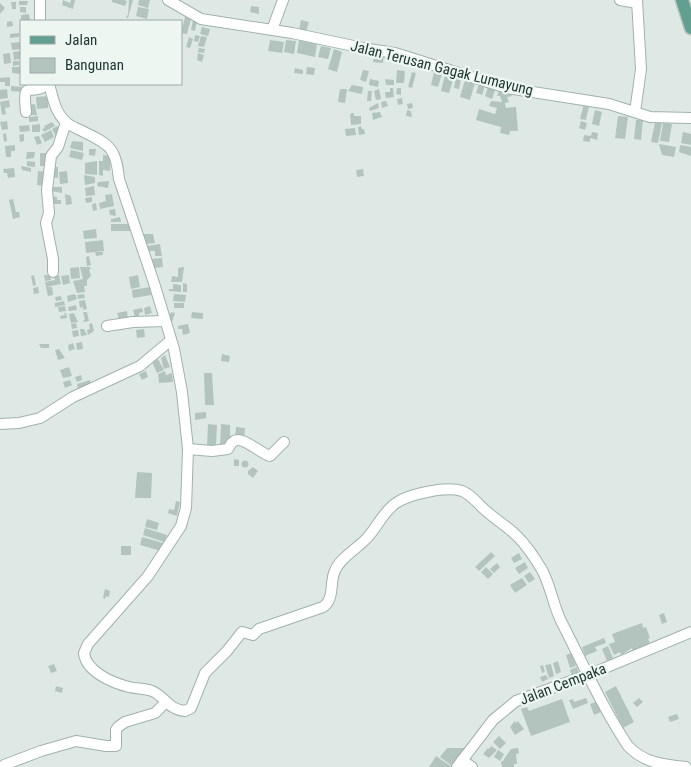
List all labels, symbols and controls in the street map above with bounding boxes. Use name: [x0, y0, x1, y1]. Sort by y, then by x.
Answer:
legend: [20, 20, 182, 85]
text: Jalan: [65, 31, 97, 49]
street label: Jalan Terusan Gagak Lumayung: [349, 37, 535, 99]
text: Bangunan: [65, 56, 124, 74]
street label: Jalan Cempaka: [517, 659, 609, 709]

